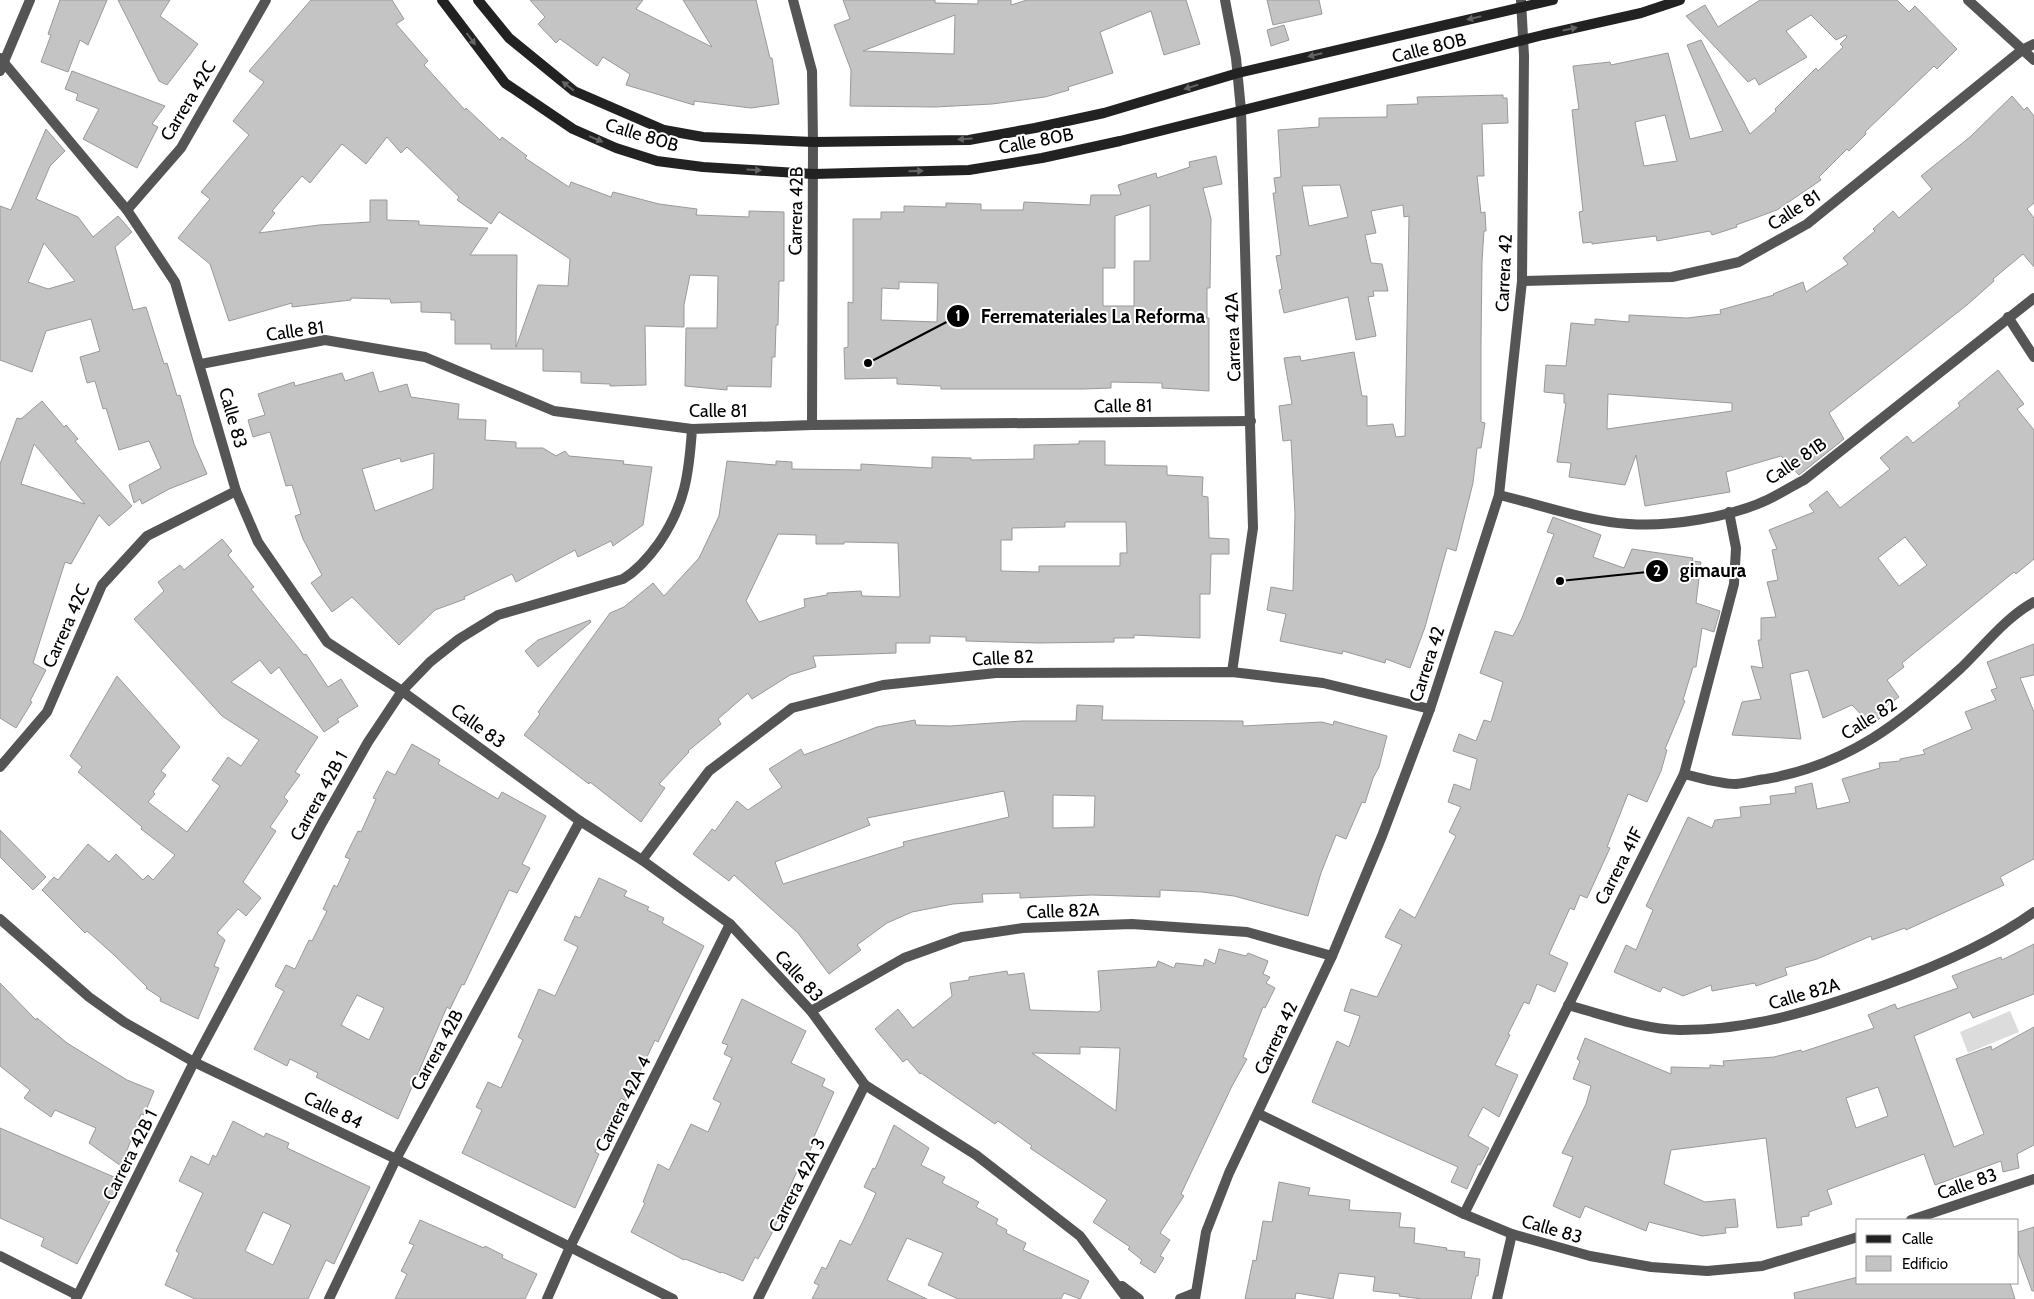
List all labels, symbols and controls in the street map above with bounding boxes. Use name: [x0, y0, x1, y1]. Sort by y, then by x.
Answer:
one-way arrow: [1466, 14, 1481, 22]
one-way arrow: [1563, 25, 1578, 33]
street label: Calle 80B: [1390, 28, 1469, 68]
one-way arrow: [466, 32, 477, 45]
one-way arrow: [1308, 51, 1323, 59]
street label: Carrera 42C: [156, 57, 220, 145]
one-way arrow: [562, 80, 575, 91]
one-way arrow: [1183, 84, 1198, 92]
street label: Calle 80B: [603, 113, 682, 157]
street label: Calle 80B: [997, 123, 1075, 159]
one-way arrow: [589, 135, 603, 143]
one-way arrow: [957, 136, 973, 144]
street label: Carrera 42B: [784, 166, 808, 256]
one-way arrow: [746, 167, 762, 175]
one-way arrow: [909, 167, 925, 175]
street label: Calle 81: [1764, 185, 1824, 235]
street label: Carrera 42: [1491, 233, 1517, 313]
street label: Carrera 42A: [1220, 292, 1246, 382]
callout: Ferremateriales La Reforma: [946, 299, 1215, 333]
text: Ferremateriales La Reforma: [981, 305, 1206, 328]
text: 1: [955, 307, 961, 325]
street label: Calle 81: [265, 316, 325, 346]
street label: Calle 83: [214, 385, 252, 451]
street label: Calle 81: [1094, 394, 1152, 418]
street label: Calle 81: [689, 400, 747, 422]
street label: Calle 81B: [1761, 432, 1831, 489]
callout: gimaura: [1645, 554, 1756, 588]
text: gimaura: [1680, 559, 1747, 582]
text: 2: [1653, 562, 1661, 580]
street label: Carrera 42C: [38, 581, 94, 671]
street label: Carrera 42: [1404, 623, 1450, 705]
street label: Calle 82: [972, 645, 1034, 671]
street label: Calle 82: [1837, 693, 1901, 745]
street label: Calle 83: [446, 699, 510, 753]
street label: Carrera 42B 1: [285, 747, 353, 845]
street label: Carrera 41F: [1590, 823, 1648, 908]
street label: Calle 82A: [1026, 899, 1100, 923]
street label: Calle 83: [770, 946, 828, 1006]
street label: Calle 82A: [1766, 973, 1842, 1015]
street label: Carrera 42: [1250, 998, 1302, 1078]
street label: Carrera 42B: [406, 1006, 468, 1094]
street label: Carrera 42A 4: [590, 1053, 656, 1155]
street label: Calle 84: [300, 1086, 366, 1134]
street label: Carrera 42B 1: [98, 1106, 162, 1204]
street label: Carrera 42A 3: [764, 1134, 830, 1236]
street label: Calle 83: [1934, 1163, 2000, 1205]
street label: Calle 83: [1519, 1210, 1585, 1248]
legend: [1856, 1219, 2019, 1284]
text: Calle: [1902, 1230, 1933, 1248]
text: Edificio: [1902, 1255, 1948, 1273]

